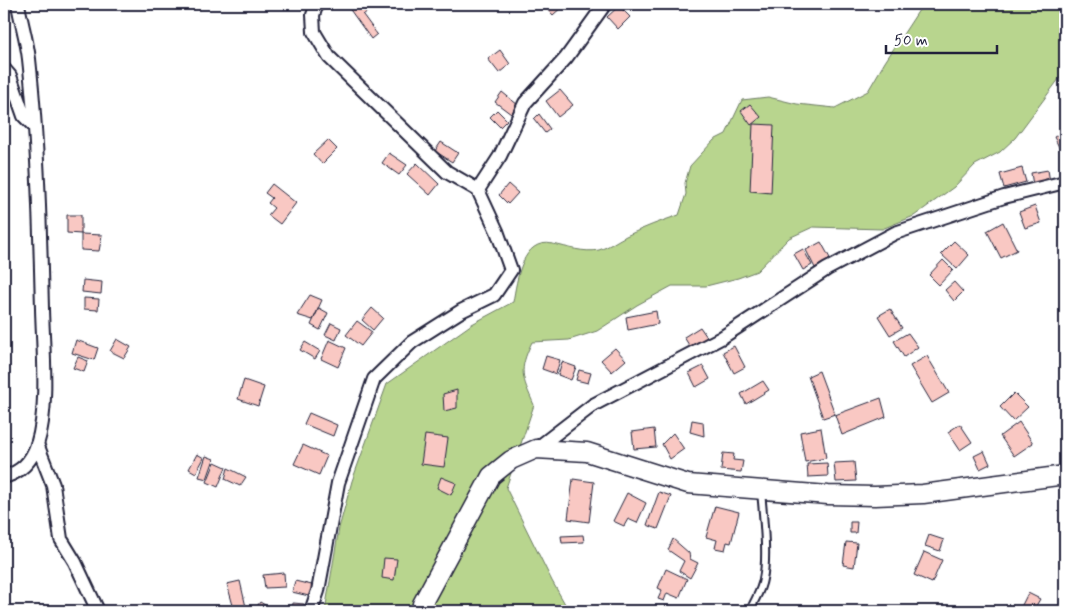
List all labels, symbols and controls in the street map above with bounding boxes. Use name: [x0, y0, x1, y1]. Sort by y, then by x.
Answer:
scale bar: [886, 22, 998, 54]
text: 50 m: [894, 31, 928, 51]

